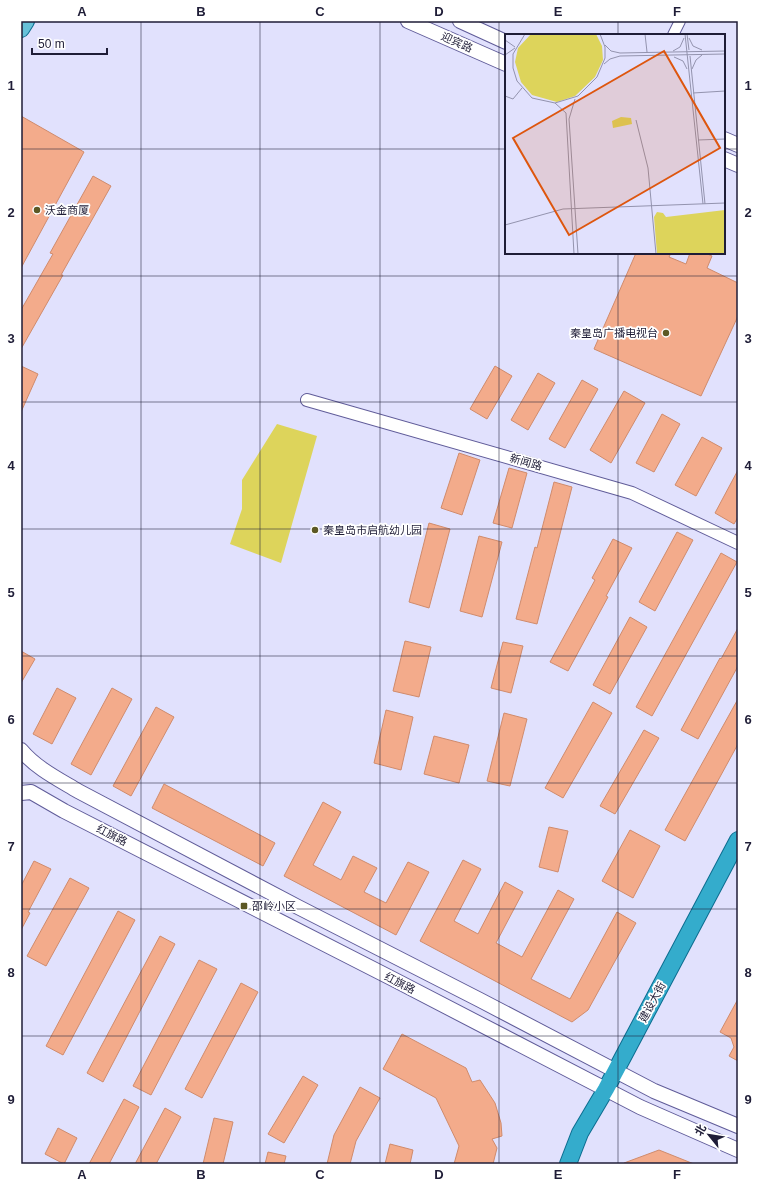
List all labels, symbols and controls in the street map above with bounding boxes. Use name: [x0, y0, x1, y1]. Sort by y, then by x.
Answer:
text: A: [77, 4, 87, 19]
text: B: [196, 4, 206, 19]
text: C: [315, 4, 325, 19]
text: D: [434, 4, 444, 19]
text: E: [554, 4, 563, 19]
text: F: [673, 4, 681, 19]
scale bar: [32, 30, 107, 56]
street label: 迎宾路: [439, 30, 475, 54]
inset map: [505, 34, 725, 254]
text: 50 m: [38, 37, 65, 51]
text: 1: [7, 78, 15, 93]
text: 1: [744, 78, 752, 93]
place label: 沃金商厦: [45, 204, 89, 216]
text: 2: [7, 205, 15, 220]
marker: 沃金商厦: [32, 205, 42, 215]
text: 2: [744, 205, 752, 220]
place label: 秦皇岛广播电视台: [570, 327, 658, 339]
marker: 秦皇岛广播电视台: [661, 328, 671, 338]
text: 3: [7, 331, 15, 346]
text: 3: [744, 331, 752, 346]
street label: 新闻路: [508, 452, 544, 472]
text: 4: [7, 458, 15, 473]
text: 4: [744, 458, 752, 473]
place label: 秦皇岛市启航幼儿园: [323, 524, 422, 536]
marker: 秦皇岛市启航幼儿园: [310, 525, 320, 535]
text: 5: [7, 585, 15, 600]
text: 5: [744, 585, 752, 600]
text: 6: [7, 712, 15, 727]
text: 6: [744, 712, 752, 727]
street label: 红旗路: [95, 822, 129, 848]
text: 7: [7, 839, 15, 854]
text: 7: [744, 839, 752, 854]
place label: 邵岭小区: [252, 900, 296, 912]
marker: 邵岭小区: [239, 901, 249, 911]
text: 8: [7, 965, 15, 980]
text: 8: [744, 965, 752, 980]
street label: 红旗路: [383, 970, 417, 996]
street label: 建设大街: [636, 980, 668, 1024]
text: 9: [7, 1092, 15, 1107]
text: 9: [744, 1092, 752, 1107]
north arrow: [689, 1115, 729, 1155]
text: 北: [692, 1122, 708, 1138]
text: A: [77, 1167, 87, 1182]
text: B: [196, 1167, 206, 1182]
text: C: [315, 1167, 325, 1182]
text: D: [434, 1167, 444, 1182]
text: E: [554, 1167, 563, 1182]
text: F: [673, 1167, 681, 1182]

